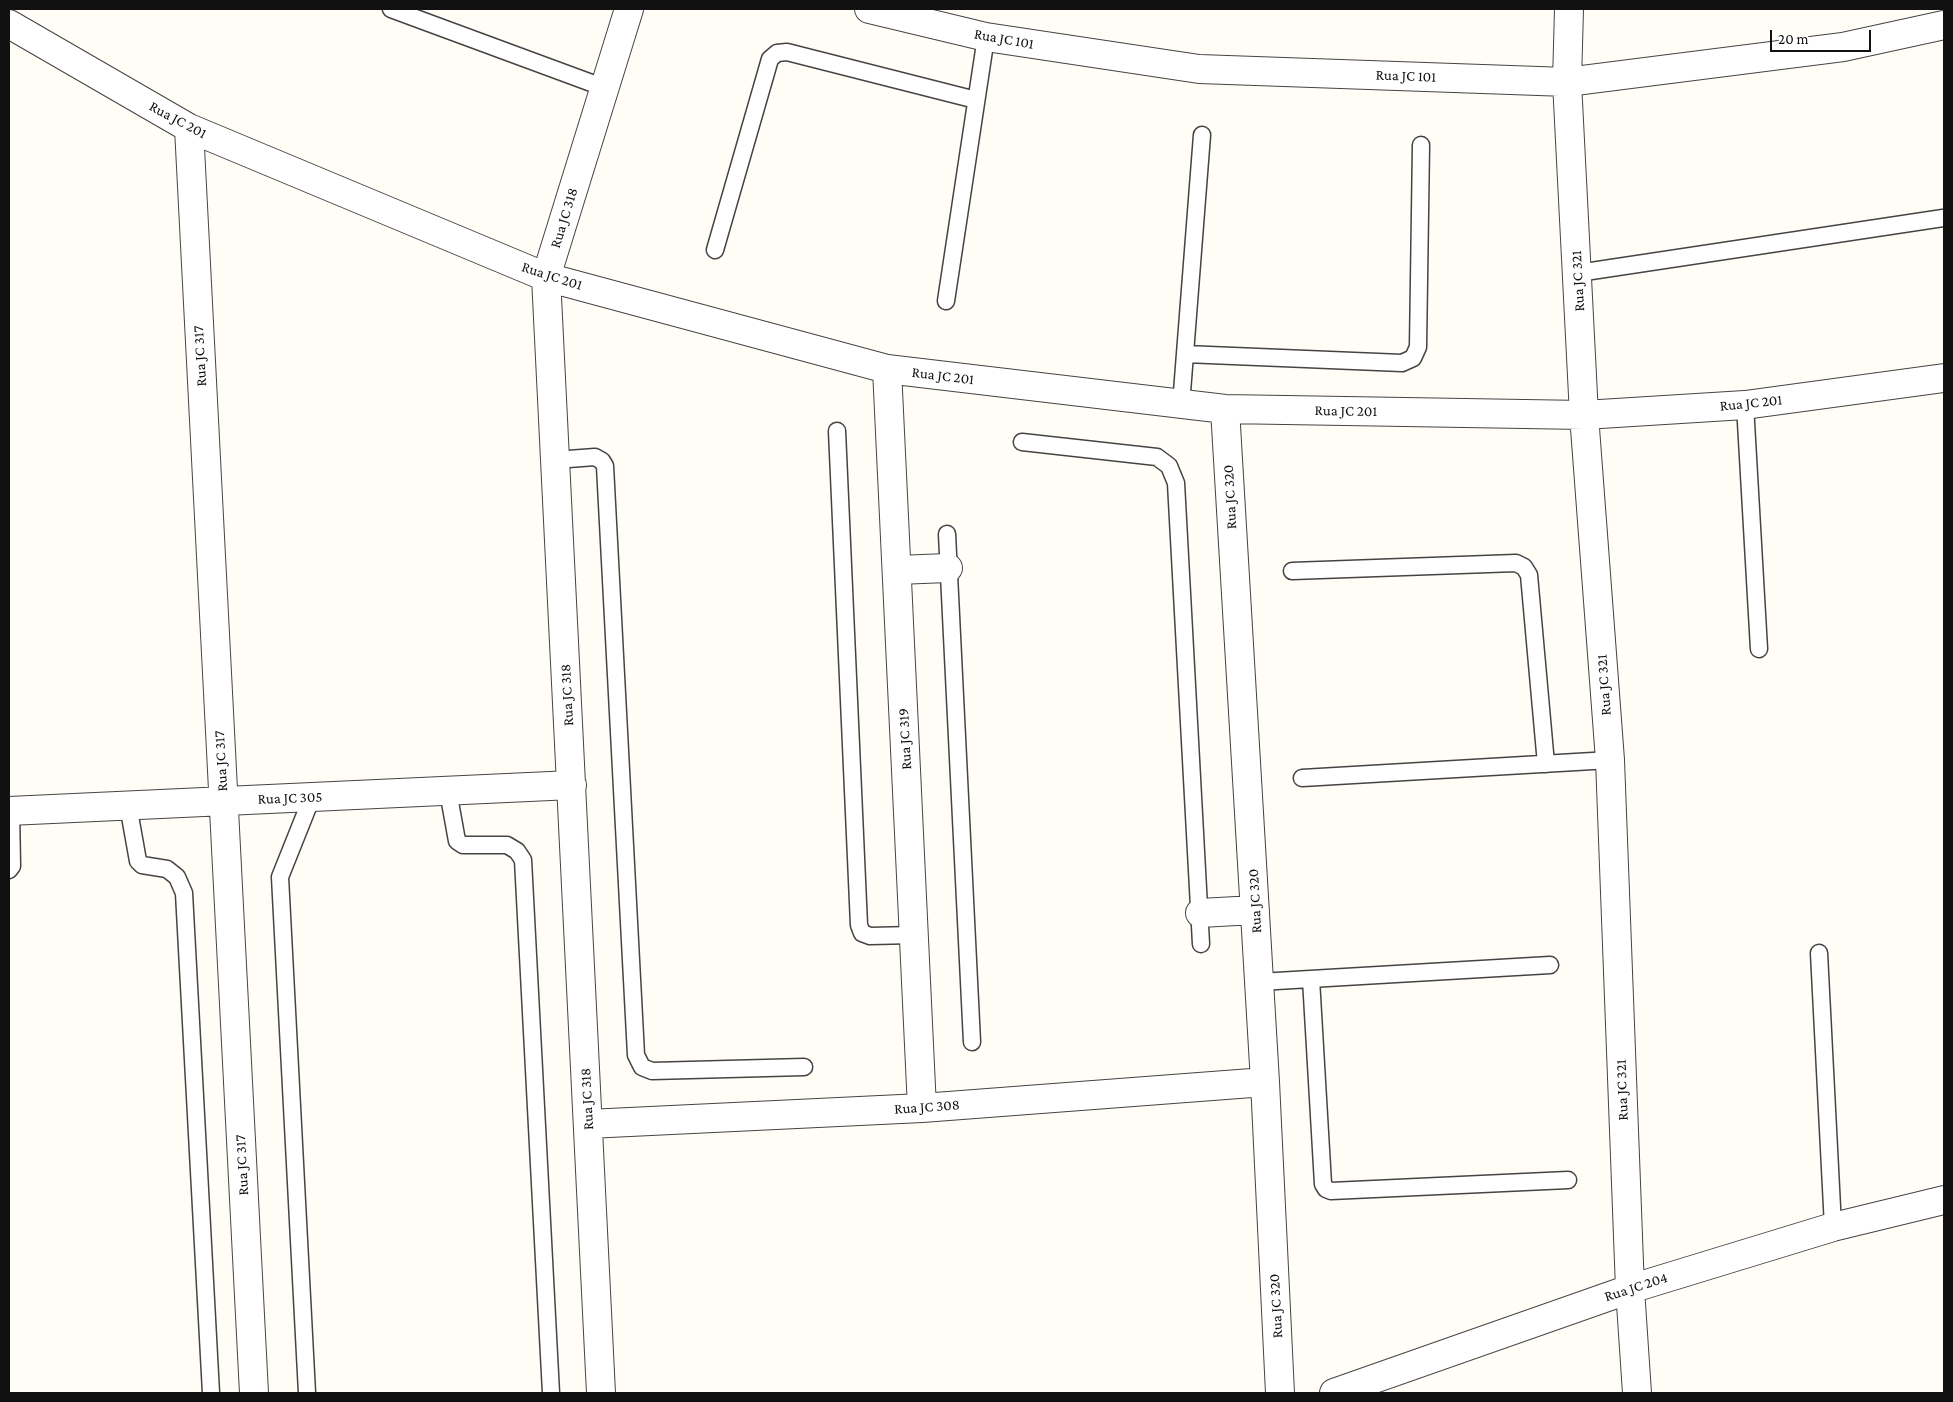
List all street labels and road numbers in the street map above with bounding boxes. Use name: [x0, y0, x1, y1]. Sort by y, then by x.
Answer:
street label: Rua JC 101: [973, 25, 1035, 53]
street label: Rua JC 101: [1375, 66, 1437, 86]
street label: Rua JC 201: [146, 97, 210, 143]
street label: Rua JC 318: [546, 186, 582, 250]
street label: Rua JC 321: [1567, 250, 1589, 312]
street label: Rua JC 201: [519, 258, 585, 294]
street label: Rua JC 317: [189, 325, 211, 387]
street label: Rua JC 201: [911, 363, 975, 389]
street label: Rua JC 201: [1719, 391, 1783, 415]
street label: Rua JC 201: [1315, 401, 1377, 421]
street label: Rua JC 320: [1219, 464, 1241, 530]
street label: Rua JC 321: [1593, 654, 1615, 716]
street label: Rua JC 318: [556, 663, 578, 727]
street label: Rua JC 319: [894, 708, 916, 770]
street label: Rua JC 317: [210, 730, 232, 792]
street label: Rua JC 305: [257, 788, 323, 808]
street label: Rua JC 320: [1244, 868, 1266, 934]
street label: Rua JC 321: [1612, 1059, 1632, 1121]
street label: Rua JC 318: [576, 1067, 598, 1131]
street label: Rua JC 308: [894, 1096, 960, 1118]
street label: Rua JC 317: [231, 1134, 253, 1196]
street label: Rua JC 204: [1602, 1268, 1670, 1306]
street label: Rua JC 320: [1265, 1273, 1287, 1339]

